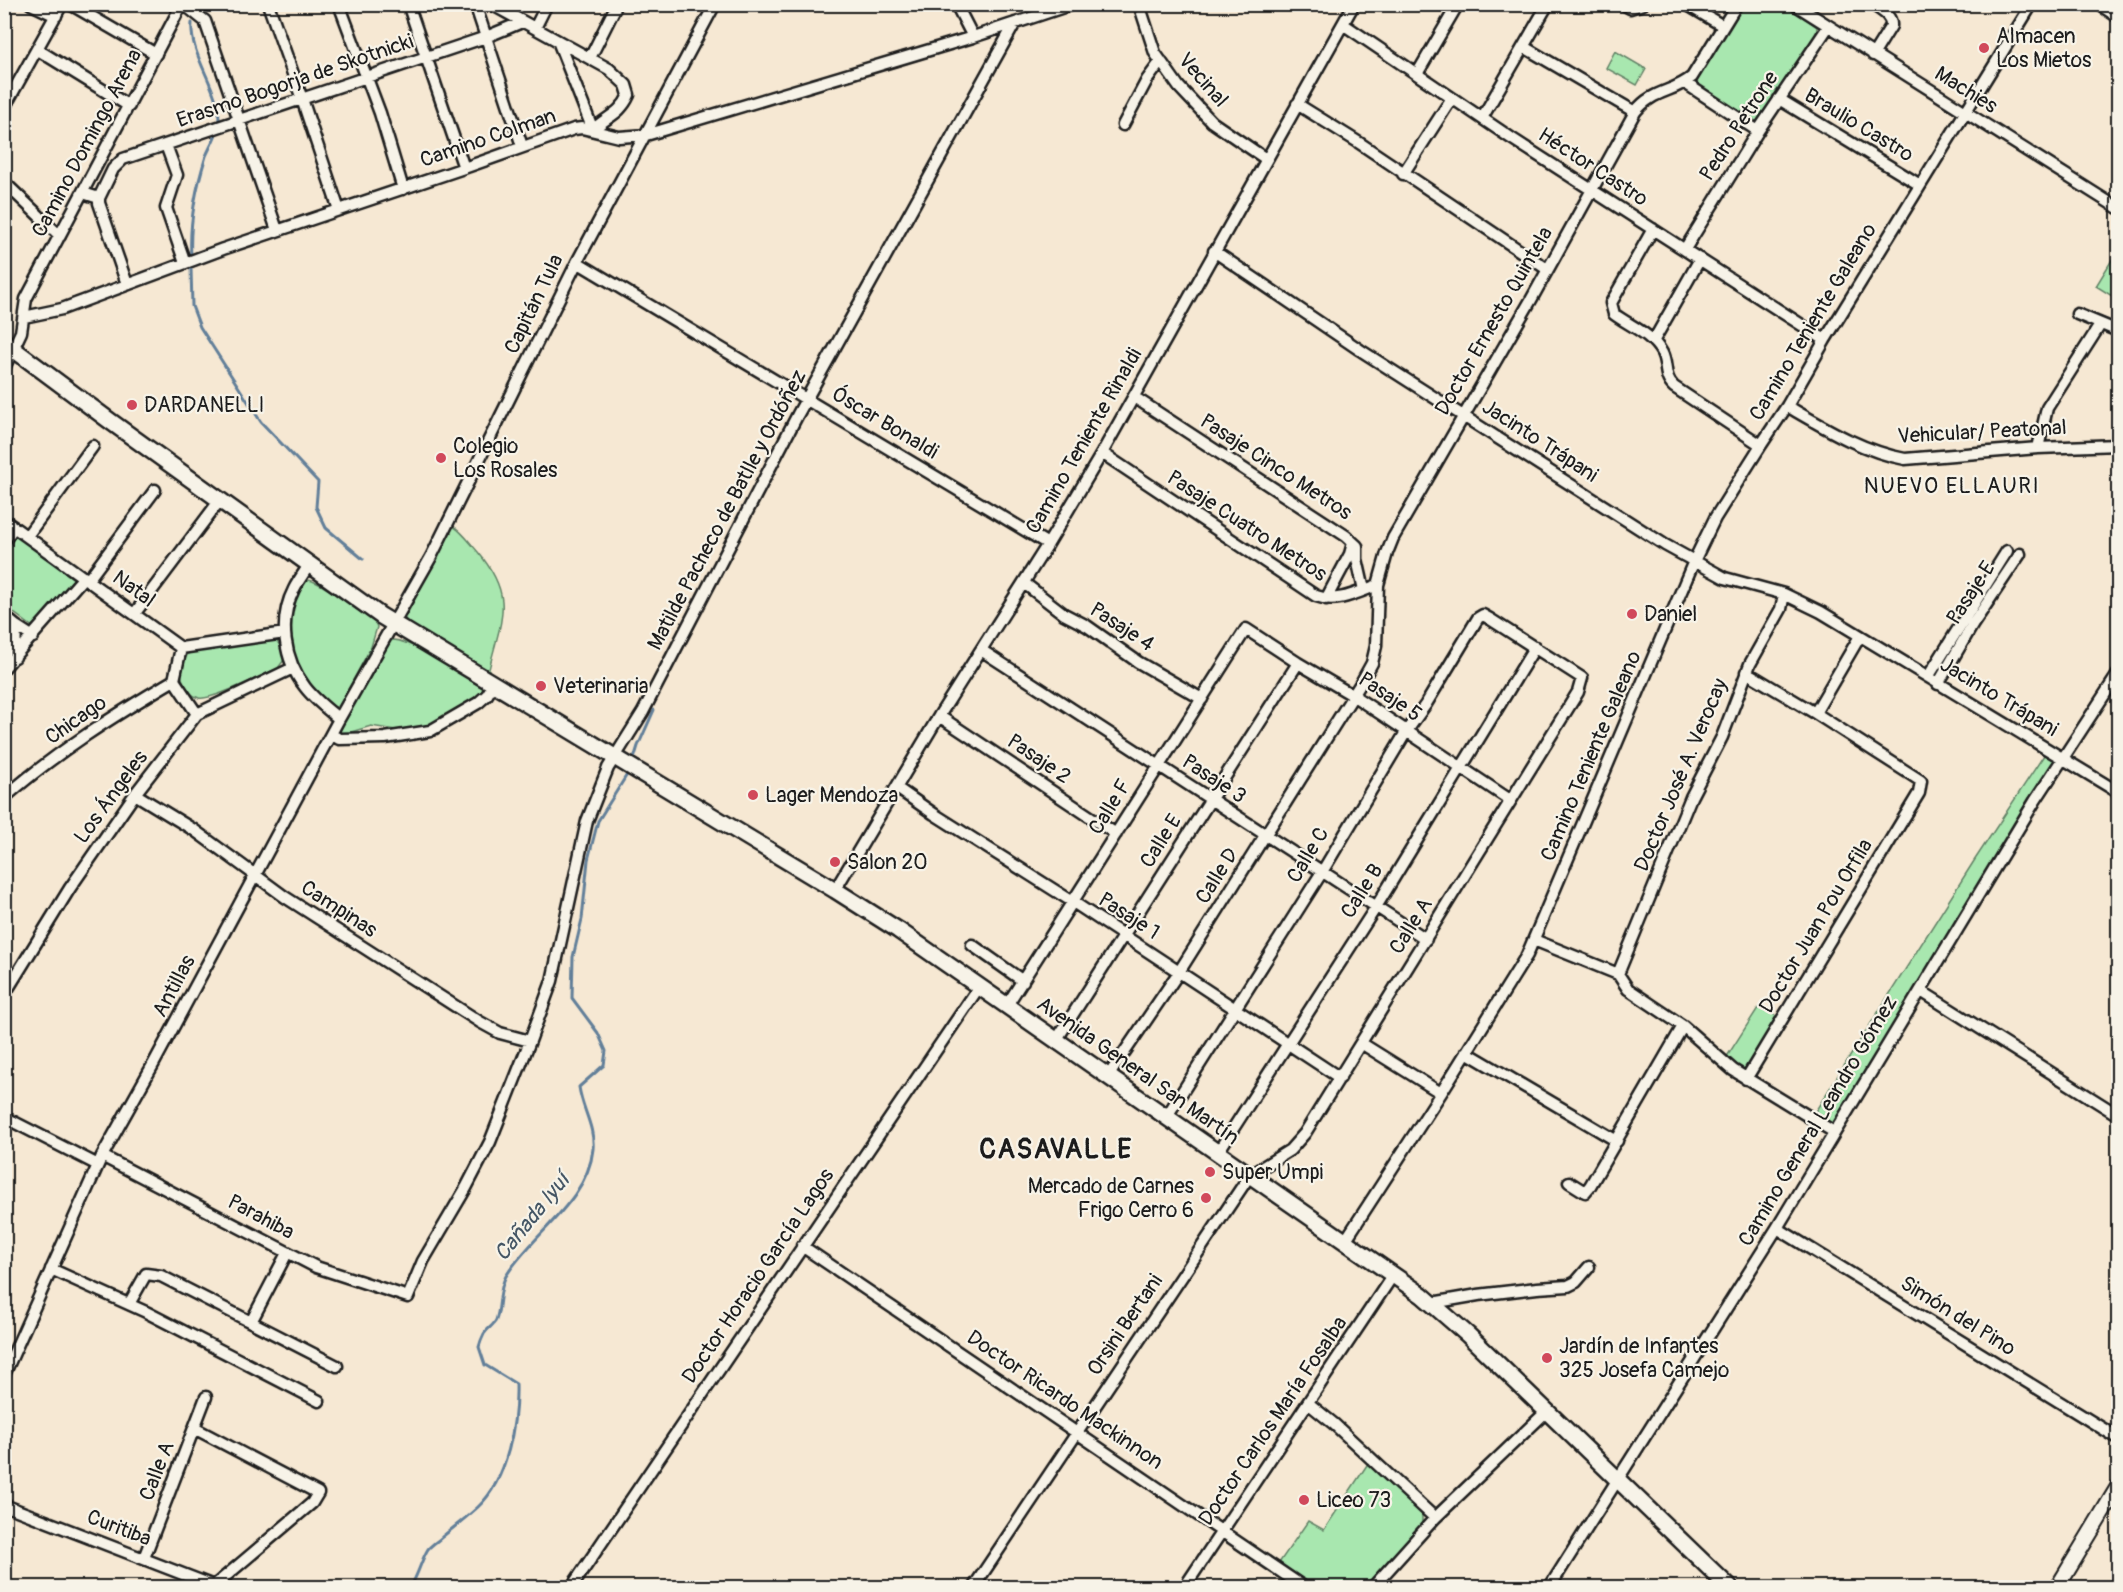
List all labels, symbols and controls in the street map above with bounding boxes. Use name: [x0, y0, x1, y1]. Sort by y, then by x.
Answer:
place label: Almacen Los Mietos: [1996, 23, 2092, 74]
street label: Erasmo Bogorja de Skotnicki: [173, 28, 417, 134]
marker: Almacen Los Mietos: [1977, 41, 1991, 55]
street label: Camino Domingo Arena: [26, 44, 148, 242]
street label: Vecinal: [1172, 47, 1234, 113]
street label: Machies: [1930, 60, 2003, 120]
street label: Pedro Petrone: [1693, 65, 1785, 186]
street label: Braulio Castro: [1799, 82, 1919, 168]
street label: Camino Colman: [416, 102, 560, 174]
street label: Héctor Castro: [1533, 121, 1653, 213]
street label: Camino Teniente Galeano: [1743, 218, 1883, 426]
street label: Doctor Ernesto Quintela: [1429, 222, 1559, 420]
street label: Capitán Tula: [498, 250, 570, 358]
street label: Camino Teniente Rinaldi: [1020, 343, 1148, 539]
street label: Matilde Pacheco de Batlle y Ordóñez: [641, 365, 813, 655]
street label: Óscar Bonaldi: [827, 380, 944, 466]
place label: DARDANELLI: [144, 392, 264, 419]
street label: Jacinto Trápani: [1477, 393, 1603, 489]
marker: DARDANELLI: [125, 398, 139, 412]
street label: Pasaje Cinco Metros: [1195, 408, 1358, 527]
street label: Vehicular/ Peatonal: [1897, 414, 2067, 450]
place label: Colegio Los Rosales: [453, 433, 558, 484]
marker: Colegio Los Rosales: [434, 451, 448, 465]
street label: Pasaje Cuatro Metros: [1162, 464, 1332, 588]
district label: NUEVO ELLAURI: [1864, 472, 2040, 500]
street label: Pasaje E: [1941, 556, 2002, 630]
street label: Natal: [107, 564, 161, 614]
street label: Pasaje 4: [1085, 596, 1159, 658]
place label: Daniel: [1644, 601, 1697, 628]
marker: Daniel: [1625, 607, 1639, 621]
street label: Camino Teniente Galeano: [1534, 647, 1648, 865]
street label: Jacinto Trápani: [1935, 651, 2063, 743]
street label: Pasaje 5: [1353, 666, 1427, 728]
place label: Veterinaria: [553, 673, 648, 700]
street label: Doctor José A. Verocay: [1628, 675, 1734, 875]
marker: Veterinaria: [534, 679, 548, 693]
street label: Chicago: [40, 689, 112, 751]
street label: Pasaje 2: [1002, 728, 1076, 790]
street label: Los Ángeles: [68, 745, 154, 849]
street label: Pasaje 3: [1177, 748, 1251, 810]
street label: Calle F: [1083, 774, 1137, 840]
place label: Lager Mendoza: [765, 782, 898, 809]
marker: Lager Mendoza: [746, 788, 760, 802]
street label: Calle E: [1134, 809, 1188, 873]
street label: Calle C: [1281, 822, 1335, 888]
street label: Doctor Juan Pou Orfila: [1753, 834, 1879, 1018]
street label: Calle D: [1189, 843, 1245, 909]
place label: Salon 20: [847, 849, 928, 876]
marker: Salon 20: [828, 855, 842, 869]
street label: Calle B: [1335, 859, 1389, 923]
street label: Campinas: [296, 874, 383, 944]
street label: Pasaje 1: [1093, 886, 1165, 946]
street label: Calle A: [1383, 893, 1439, 959]
street label: Antillas: [146, 950, 202, 1022]
street label: Avenida General San Martín: [1031, 991, 1245, 1151]
street label: Camino General Leandro Gómez: [1732, 991, 1904, 1251]
district label: CASAVALLE: [979, 1133, 1133, 1166]
place label: Super Umpi: [1222, 1159, 1324, 1186]
street label: Doctor Horacio García Lagos: [676, 1163, 841, 1389]
water label: Cañada Iyuí: [488, 1164, 578, 1267]
marker: Super Umpi: [1203, 1165, 1217, 1179]
place label: Mercado de Carnes Frigo Cerro 6: [1028, 1173, 1195, 1224]
street label: Parahiba: [223, 1188, 299, 1246]
marker: Mercado de Carnes Frigo Cerro 6: [1199, 1191, 1213, 1205]
street label: Orsini Bertani: [1081, 1269, 1169, 1381]
street label: Simón del Pino: [1895, 1270, 2021, 1362]
street label: Doctor Carlos María Fosalba: [1193, 1311, 1353, 1531]
street label: Doctor Ricardo Mackinnon: [962, 1324, 1168, 1476]
place label: Jardín de Infantes 325 Josefa Camejo: [1559, 1333, 1729, 1384]
marker: Jardín de Infantes 325 Josefa Camejo: [1540, 1351, 1554, 1365]
street label: Calle A: [133, 1438, 181, 1504]
place label: Liceo 73: [1316, 1487, 1391, 1514]
marker: Liceo 73: [1297, 1493, 1311, 1507]
street label: Curitiba: [83, 1503, 155, 1553]

